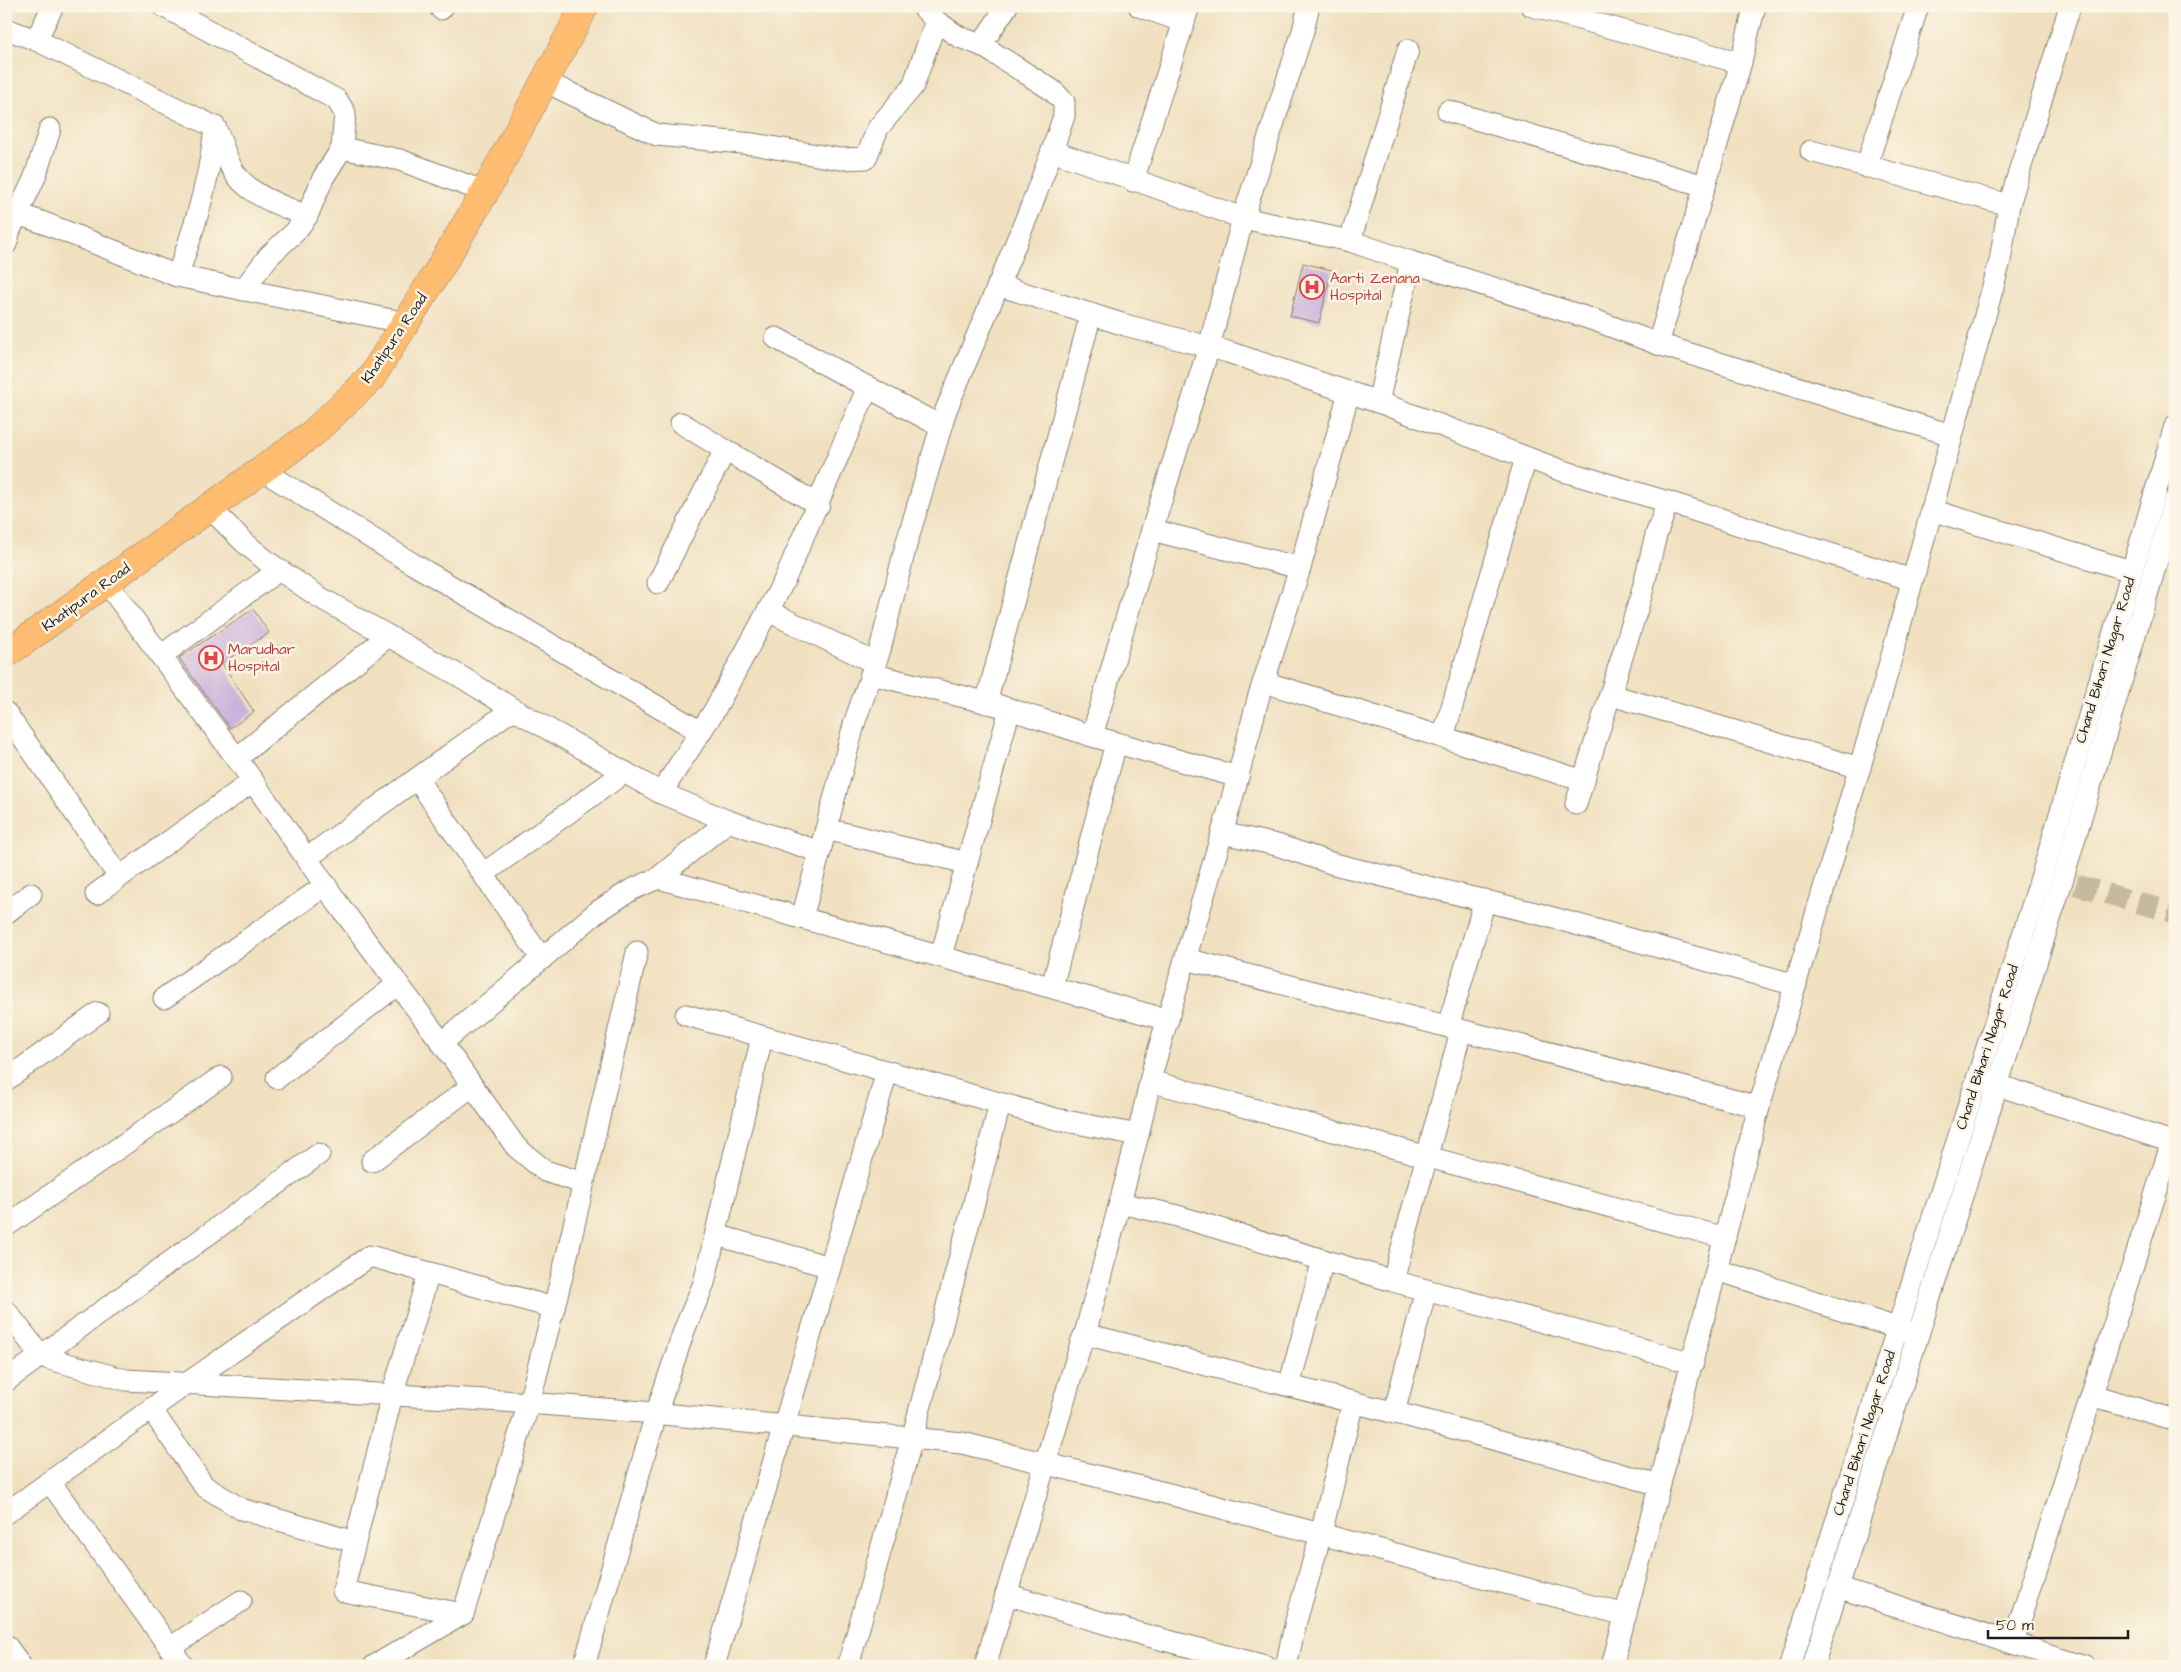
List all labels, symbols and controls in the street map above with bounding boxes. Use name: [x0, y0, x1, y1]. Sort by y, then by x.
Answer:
place label: Aarti Zenana Hospital: [1330, 268, 1420, 306]
hospital icon: Aarti Zenana Hospital: [1299, 274, 1325, 300]
street label: Khatipura Road: [356, 289, 433, 388]
street label: Khatipura Road: [38, 558, 135, 637]
street label: Chand Bihari Nagar Road: [2070, 574, 2142, 746]
place label: Marudhar Hospital: [228, 639, 295, 677]
hospital icon: Marudhar Hospital: [198, 645, 224, 671]
street label: Chand Bihari Nagar Road: [1951, 962, 2025, 1133]
street label: Chand Bihari Nagar Road: [1828, 1348, 1902, 1519]
scale bar: [1988, 1607, 2128, 1639]
text: 50 m: [1996, 1615, 2034, 1636]

